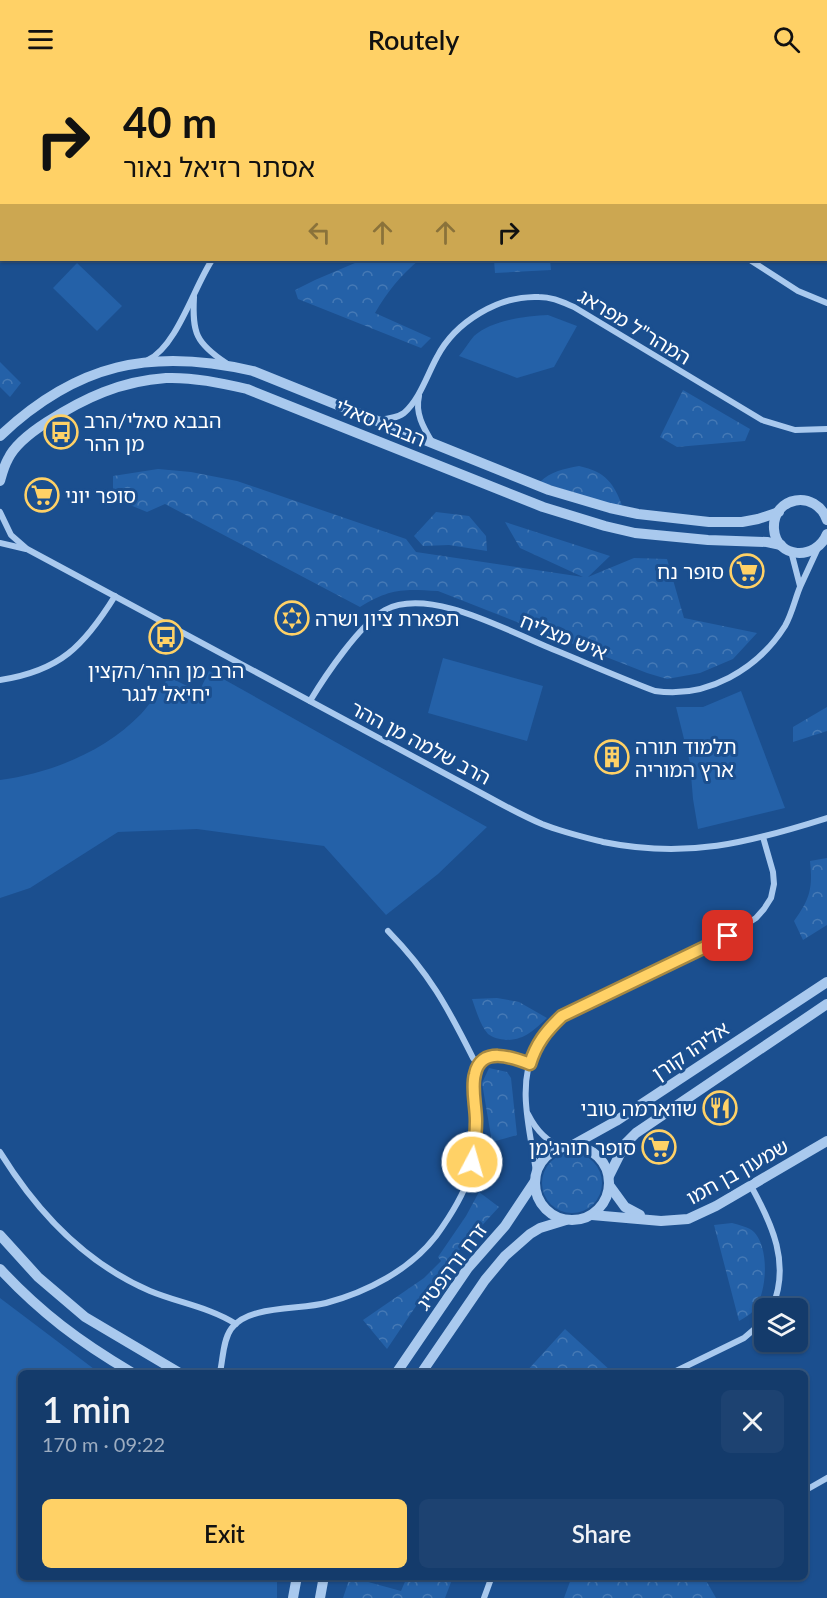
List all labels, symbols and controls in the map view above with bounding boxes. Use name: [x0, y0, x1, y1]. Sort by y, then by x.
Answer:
icon: menu: [24, 23, 57, 56]
text: Routely: [368, 23, 459, 56]
icon: search: [770, 23, 803, 56]
text: 40 m: [123, 97, 217, 147]
icon: right: [24, 102, 102, 180]
text: אסתר רזיאל נאור: [123, 150, 315, 183]
icon: left: [303, 216, 336, 249]
icon: ahead: [366, 216, 399, 249]
icon: ahead: [429, 216, 462, 249]
icon: right: [492, 216, 525, 249]
street label: המהר"ל מפראג: [574, 283, 696, 369]
street label: הבבא סאלי: [333, 393, 429, 451]
place label: הבבא סאלי/הרב מן ההר: [84, 408, 222, 455]
bus stop icon: הבבא סאלי/הרב מן ההר: [43, 414, 79, 450]
supermarket icon: סופר יוני: [24, 477, 60, 513]
place label: סופר יוני: [65, 483, 136, 507]
supermarket icon: סופר נח: [729, 553, 765, 589]
place label: סופר נח: [657, 559, 724, 583]
synagogue icon: תפארת ציון ושרה: [274, 600, 310, 636]
place label: תפארת ציון ושרה: [315, 606, 460, 630]
street label: איש מצליח: [517, 608, 611, 664]
bus stop icon: הרב מן ההר/הקצין יחיאל לנגר: [148, 619, 184, 655]
place label: הרב מן ההר/הקצין יחיאל לנגר: [88, 658, 244, 705]
street label: הרב שלמה מן ההר: [347, 695, 495, 789]
place label: תלמוד תורה ארץ המוריה: [635, 734, 737, 781]
building icon: תלמוד תורה ארץ המוריה: [594, 739, 630, 775]
pin: [702, 910, 753, 961]
icon: arrive: [711, 919, 744, 952]
street label: אליהו קורן: [647, 1016, 733, 1084]
restaurant icon: שווארמה טובי: [702, 1090, 738, 1126]
place label: שווארמה טובי: [581, 1096, 697, 1120]
supermarket icon: סופר תורג'מן: [641, 1129, 677, 1165]
position arrow: [440, 1130, 504, 1194]
street label: שמעון בן חמו: [682, 1133, 792, 1209]
place label: סופר תורג'מן: [529, 1135, 636, 1159]
street label: זרח ורהפטיג: [411, 1218, 491, 1314]
map controls: [754, 1298, 808, 1352]
button: layers: [754, 1298, 808, 1352]
text: 1 min: [42, 1387, 131, 1431]
button: close: [721, 1390, 784, 1453]
text: 170 m · 09:22: [42, 1432, 165, 1456]
button: Exit: [42, 1499, 407, 1568]
button: Share: [419, 1499, 784, 1568]

